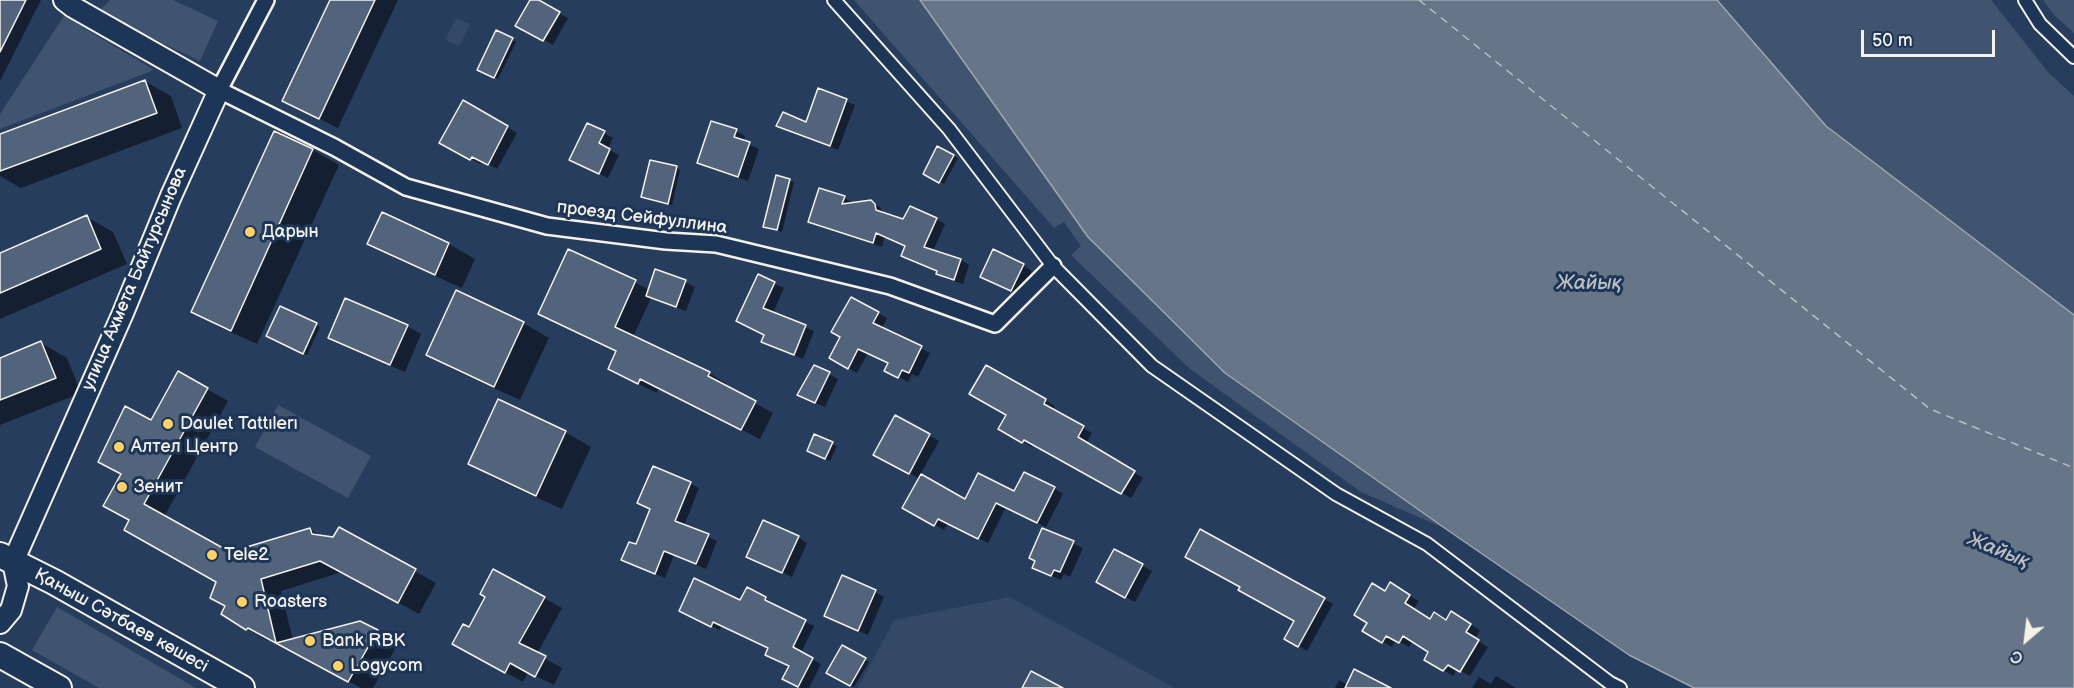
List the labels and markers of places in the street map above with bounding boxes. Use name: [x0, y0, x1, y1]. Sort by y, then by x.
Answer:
place label: Дарын: [262, 221, 319, 243]
marker: Дарын: [243, 225, 257, 239]
place label: Daulet Tattılerı: [180, 413, 298, 435]
marker: Daulet Tattılerı: [161, 417, 175, 431]
place label: Алтел Центр: [131, 436, 238, 458]
marker: Алтел Центр: [112, 440, 126, 454]
place label: Зенит: [134, 476, 183, 498]
marker: Зенит: [115, 480, 129, 494]
place label: Tele2: [224, 544, 269, 566]
marker: Tele2: [205, 548, 219, 562]
place label: Roasters: [254, 591, 327, 613]
marker: Roasters: [235, 595, 249, 609]
place label: Bank RBK: [322, 630, 405, 652]
marker: Bank RBK: [303, 634, 317, 648]
place label: Logycom: [350, 655, 423, 677]
marker: Logycom: [331, 659, 345, 673]

